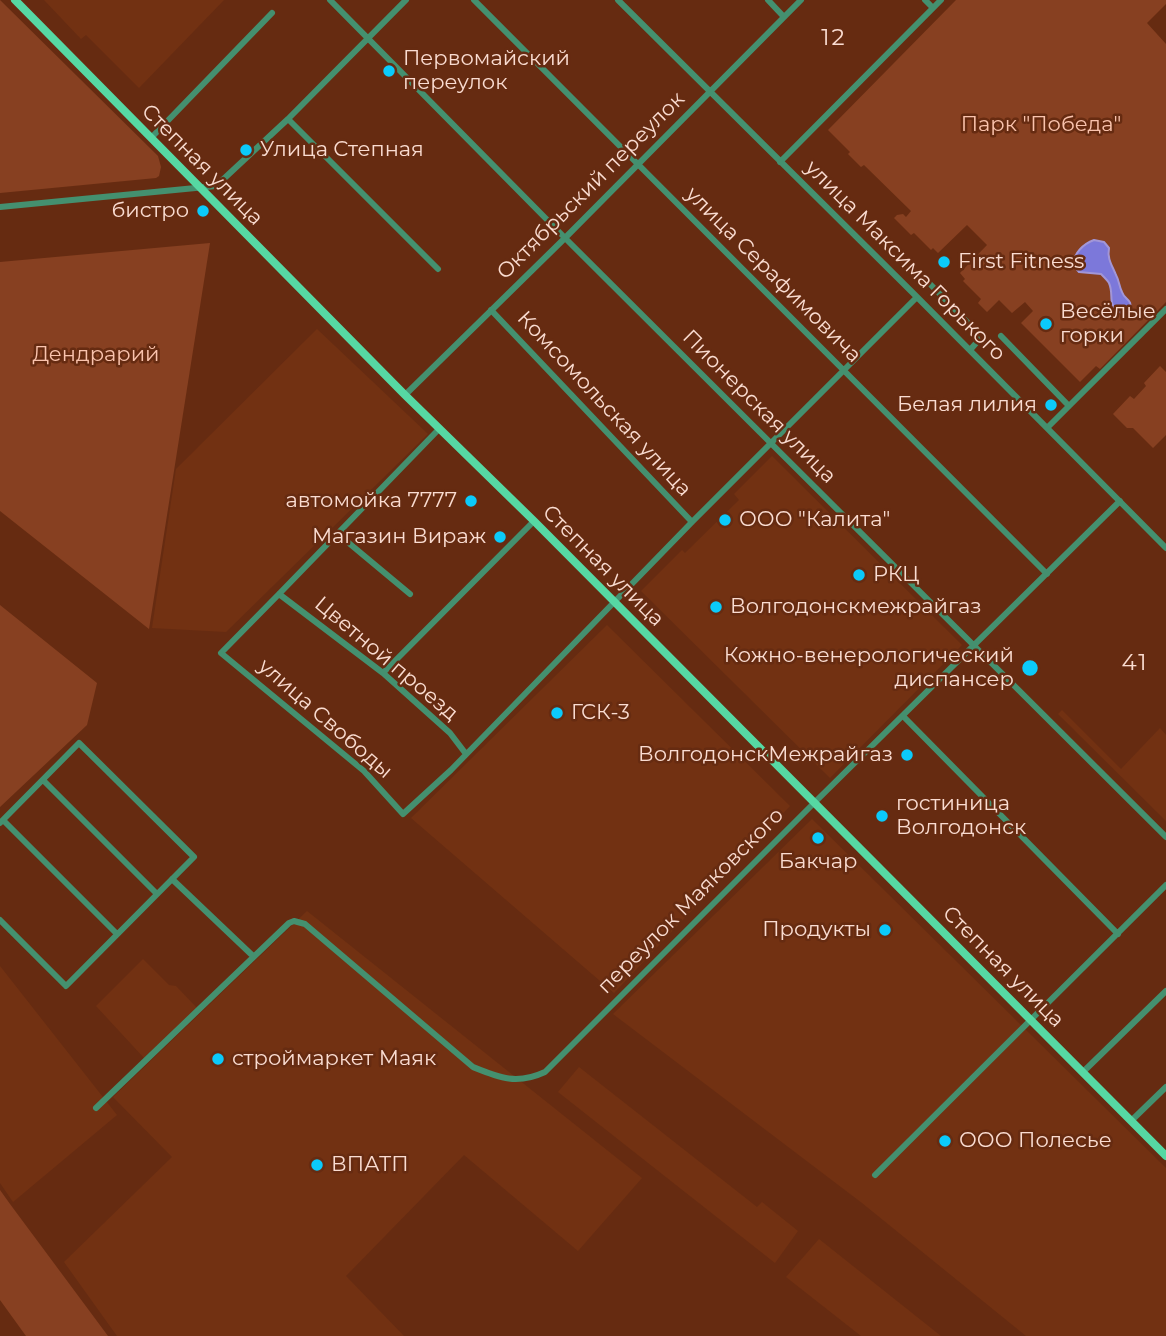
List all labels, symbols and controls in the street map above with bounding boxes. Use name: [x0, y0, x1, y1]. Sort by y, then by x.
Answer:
district label: 12: [822, 24, 846, 52]
place label: Первомайский переулок: [403, 46, 570, 96]
marker: Первомайский переулок: [381, 63, 397, 79]
street label: Октябрьский переулок: [492, 87, 690, 285]
street label: Степная улица: [136, 99, 268, 231]
park label: Парк "Победа": [961, 112, 1121, 138]
place label: Улица Степная: [260, 137, 424, 163]
marker: Улица Степная: [238, 142, 254, 158]
street label: улица Максима Горького: [800, 156, 1010, 366]
street label: улица Серафимовича: [680, 182, 866, 368]
place label: бистро: [111, 198, 189, 224]
marker: бистро: [195, 203, 211, 219]
place label: First Fitness: [958, 249, 1084, 275]
marker: First Fitness: [936, 254, 952, 270]
place label: Весёлые горки: [1060, 299, 1156, 349]
street label: Комсомольская улица: [512, 306, 696, 502]
marker: Весёлые горки: [1038, 316, 1054, 332]
street label: Пионерская улица: [677, 325, 841, 489]
park label: Дендрарий: [32, 342, 160, 368]
place label: Белая лилия: [897, 392, 1037, 418]
marker: Белая лилия: [1043, 397, 1059, 413]
place label: автомойка 7777: [286, 488, 457, 514]
marker: автомойка 7777: [463, 493, 479, 509]
street label: Степная улица: [537, 500, 669, 632]
place label: ООО "Калита": [739, 507, 890, 533]
marker: ООО "Калита": [717, 512, 733, 528]
place label: Магазин Вираж: [312, 524, 486, 550]
marker: Магазин Вираж: [492, 529, 508, 545]
place label: РКЦ: [873, 562, 919, 588]
marker: РКЦ: [851, 567, 867, 583]
street label: Цветной проезд: [309, 592, 463, 726]
place label: Волгодонскмежрайгаз: [730, 594, 981, 620]
marker: Волгодонскмежрайгаз: [708, 599, 724, 615]
place label: Кожно-венерологический диспансер: [724, 643, 1014, 693]
district label: 41: [1122, 649, 1148, 677]
street label: улица Свободы: [253, 654, 397, 784]
marker: Кожно-венерологический диспансер: [1020, 658, 1040, 678]
place label: ГСК-3: [571, 700, 630, 726]
marker: ГСК-3: [549, 705, 565, 721]
place label: ВолгодонскМежрайгаз: [638, 742, 893, 768]
marker: ВолгодонскМежрайгаз: [899, 747, 915, 763]
place label: гостиница Волгодонск: [896, 791, 1026, 841]
street label: переулок Маяковского: [593, 803, 789, 999]
marker: гостиница Волгодонск: [874, 808, 890, 824]
marker: Бакчар: [810, 830, 826, 846]
place label: Бакчар: [779, 849, 857, 875]
street label: Степная улица: [937, 901, 1069, 1033]
place label: Продукты: [762, 917, 871, 943]
marker: Продукты: [877, 922, 893, 938]
place label: строймаркет Маяк: [232, 1046, 436, 1072]
marker: строймаркет Маяк: [210, 1051, 226, 1067]
place label: ООО Полесье: [959, 1128, 1112, 1154]
marker: ООО Полесье: [937, 1133, 953, 1149]
place label: ВПАТП: [331, 1152, 409, 1178]
marker: ВПАТП: [309, 1157, 325, 1173]

